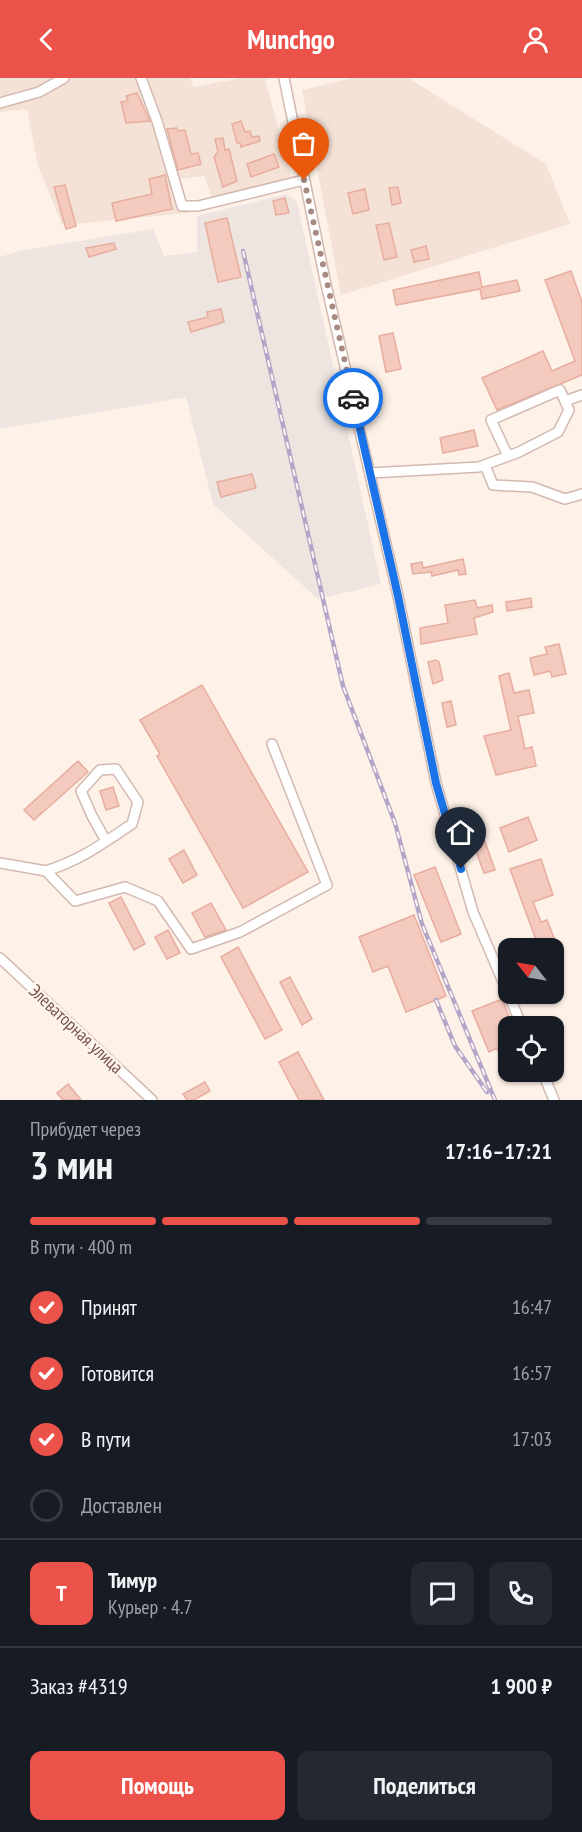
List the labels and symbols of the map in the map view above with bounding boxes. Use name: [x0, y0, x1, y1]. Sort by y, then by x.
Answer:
pin: [278, 118, 329, 180]
courier: [323, 368, 383, 428]
pin: [435, 807, 486, 869]
north arrow: [498, 938, 564, 1004]
street label: Элеваторная улица: [24, 979, 128, 1078]

